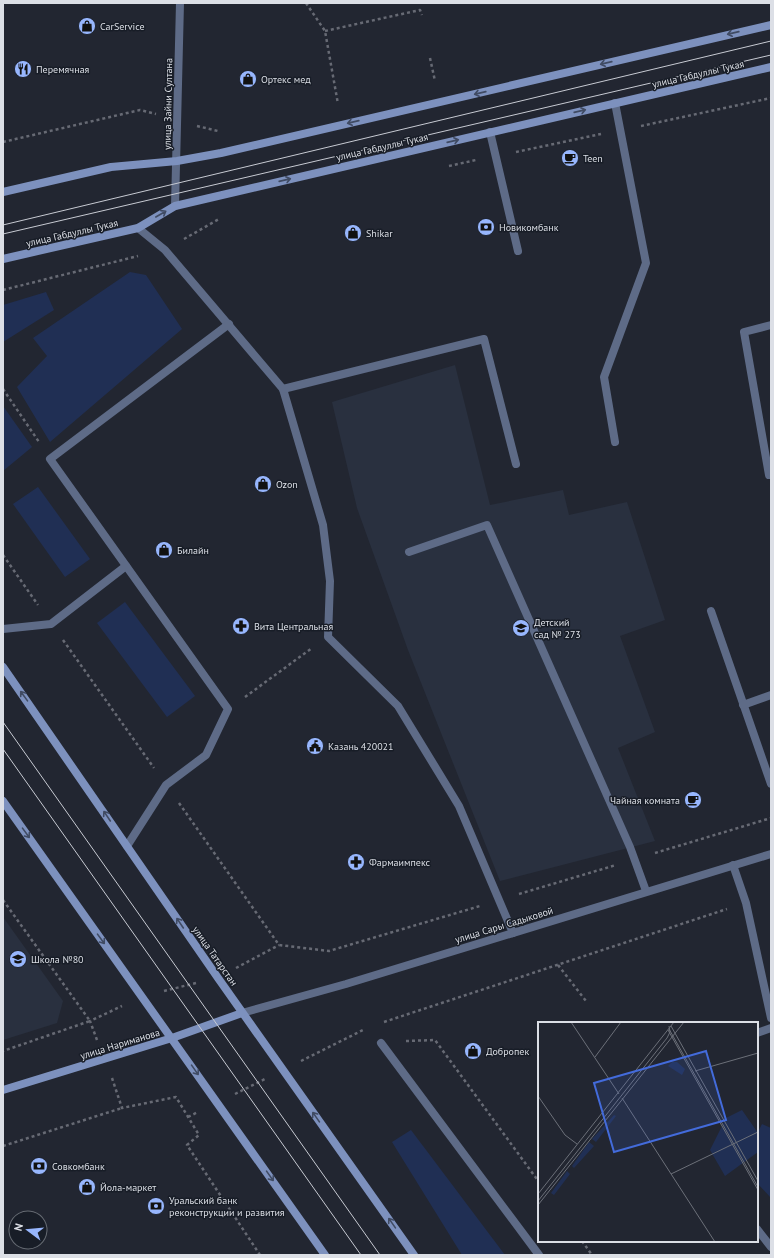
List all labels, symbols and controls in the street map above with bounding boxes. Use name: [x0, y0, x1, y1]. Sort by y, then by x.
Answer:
shop icon: CarService: [77, 16, 97, 36]
place label: CarService: [100, 20, 145, 33]
one-way arrow: [727, 30, 740, 38]
street label: улица Габдуллы Тукая: [651, 57, 746, 91]
street label: улица Зайни Султана: [161, 58, 175, 150]
restaurant icon: Перемячная: [13, 59, 33, 79]
one-way arrow: [600, 60, 613, 68]
place label: Перемячная: [36, 63, 90, 76]
shop icon: Ортекс мед: [238, 69, 258, 89]
place label: Ортекс мед: [261, 73, 311, 86]
one-way arrow: [474, 89, 487, 97]
one-way arrow: [573, 107, 586, 115]
one-way arrow: [347, 119, 360, 127]
street label: улица Габдуллы Тукая: [335, 130, 430, 164]
one-way arrow: [446, 136, 459, 144]
cafe icon: Teen: [560, 148, 580, 168]
place label: Teen: [583, 152, 603, 165]
one-way arrow: [279, 175, 292, 183]
one-way arrow: [155, 210, 167, 218]
street label: улица Габдуллы Тукая: [25, 216, 120, 250]
bank icon: Новикомбанк: [476, 217, 496, 237]
place label: Новикомбанк: [499, 221, 559, 234]
shop icon: Shikar: [343, 223, 363, 243]
place label: Shikar: [366, 227, 393, 240]
shop icon: Ozon: [253, 474, 273, 494]
place label: Ozon: [276, 478, 298, 491]
shop icon: Билайн: [154, 540, 174, 560]
place label: Билайн: [177, 544, 209, 557]
pharmacy icon: Вита Центральная: [231, 616, 251, 636]
place label: Детский сад № 273: [534, 616, 581, 641]
school or university icon: Детский сад № 273: [511, 618, 531, 638]
place label: Вита Центральная: [254, 620, 333, 633]
one-way arrow: [19, 690, 28, 701]
public building icon: Казань 420021: [305, 736, 325, 756]
place label: Казань 420021: [328, 740, 394, 753]
cafe icon: Чайная комната: [683, 790, 703, 810]
place label: Чайная комната: [610, 794, 680, 807]
one-way arrow: [103, 811, 111, 822]
one-way arrow: [22, 828, 30, 839]
pharmacy icon: Фармаимпекс: [346, 852, 366, 872]
place label: Фармаимпекс: [369, 856, 431, 869]
street label: улица Сары Садыковой: [453, 904, 555, 946]
one-way arrow: [176, 918, 184, 929]
street label: улица Татарстан: [190, 923, 240, 989]
one-way arrow: [97, 933, 105, 944]
school or university icon: Школа №80: [8, 949, 28, 969]
place label: Школа №80: [31, 953, 84, 966]
inset map: [538, 1022, 758, 1242]
street label: улица Нариманова: [79, 1026, 162, 1062]
shop icon: Добропек: [463, 1041, 483, 1061]
place label: Добропек: [486, 1045, 529, 1058]
one-way arrow: [191, 1065, 199, 1076]
one-way arrow: [312, 1112, 320, 1123]
bank icon: Совкомбанк: [29, 1156, 49, 1176]
place label: Совкомбанк: [52, 1160, 105, 1173]
one-way arrow: [266, 1171, 274, 1182]
shop icon: Йола-маркет: [77, 1177, 97, 1197]
place label: Йола-маркет: [100, 1181, 156, 1194]
place label: Уральский банк реконструкции и развития: [169, 1194, 285, 1219]
bank icon: Уральский банк реконструкции и развития: [146, 1196, 166, 1216]
north arrow: [8, 1210, 48, 1250]
one-way arrow: [388, 1218, 396, 1229]
text: N: [11, 1222, 26, 1233]

